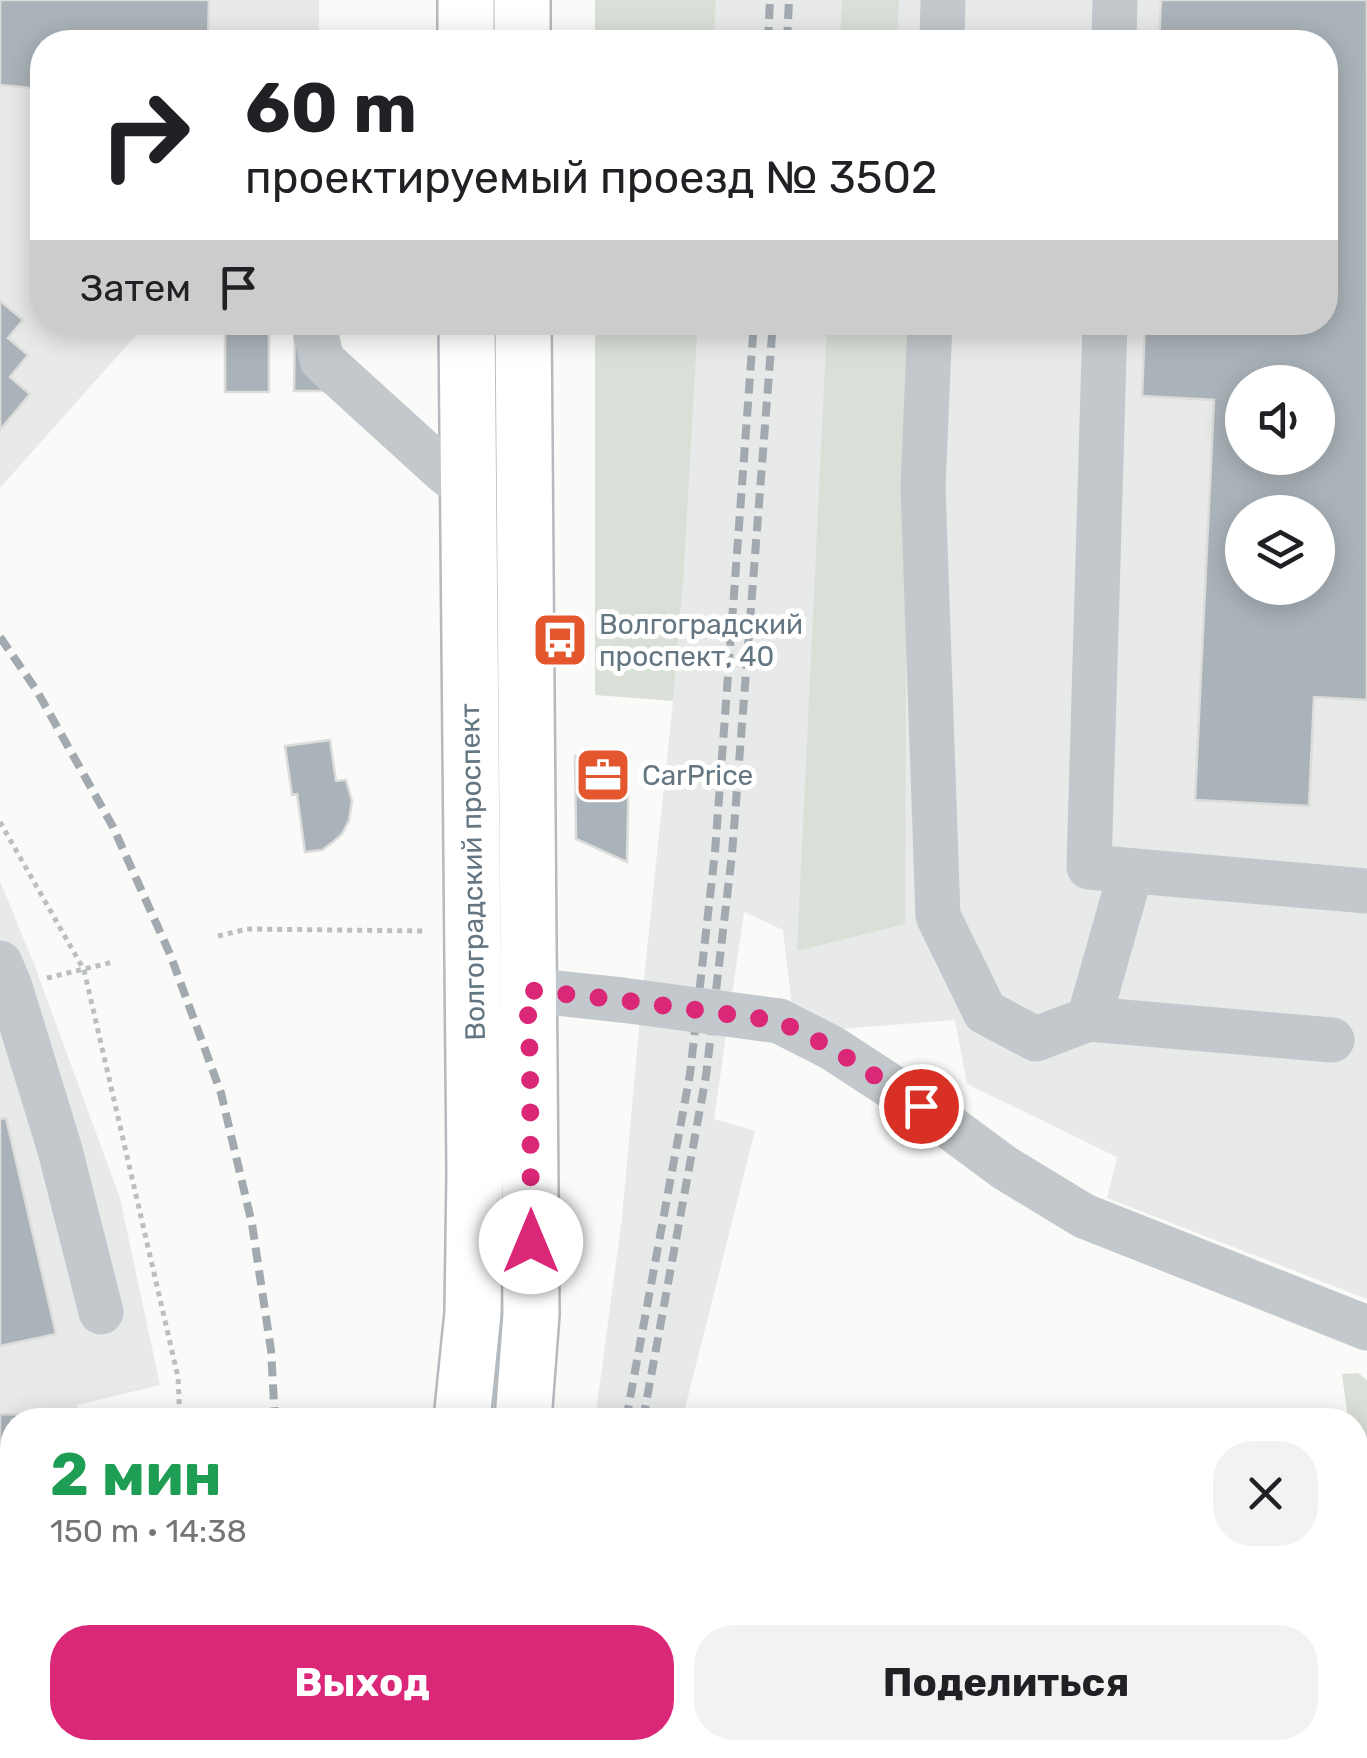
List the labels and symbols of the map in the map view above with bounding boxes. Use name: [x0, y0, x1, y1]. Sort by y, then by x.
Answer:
place label: Волгоградский проспект, 40: [599, 608, 803, 673]
bus stop icon: Волгоградский проспект, 40: [530, 610, 590, 670]
street label: Волгоградский проспект: [453, 703, 492, 1041]
office icon: CarPrice: [573, 745, 633, 805]
place label: CarPrice: [642, 759, 753, 792]
pin: [879, 1064, 964, 1149]
position arrow: [479, 1190, 583, 1294]

